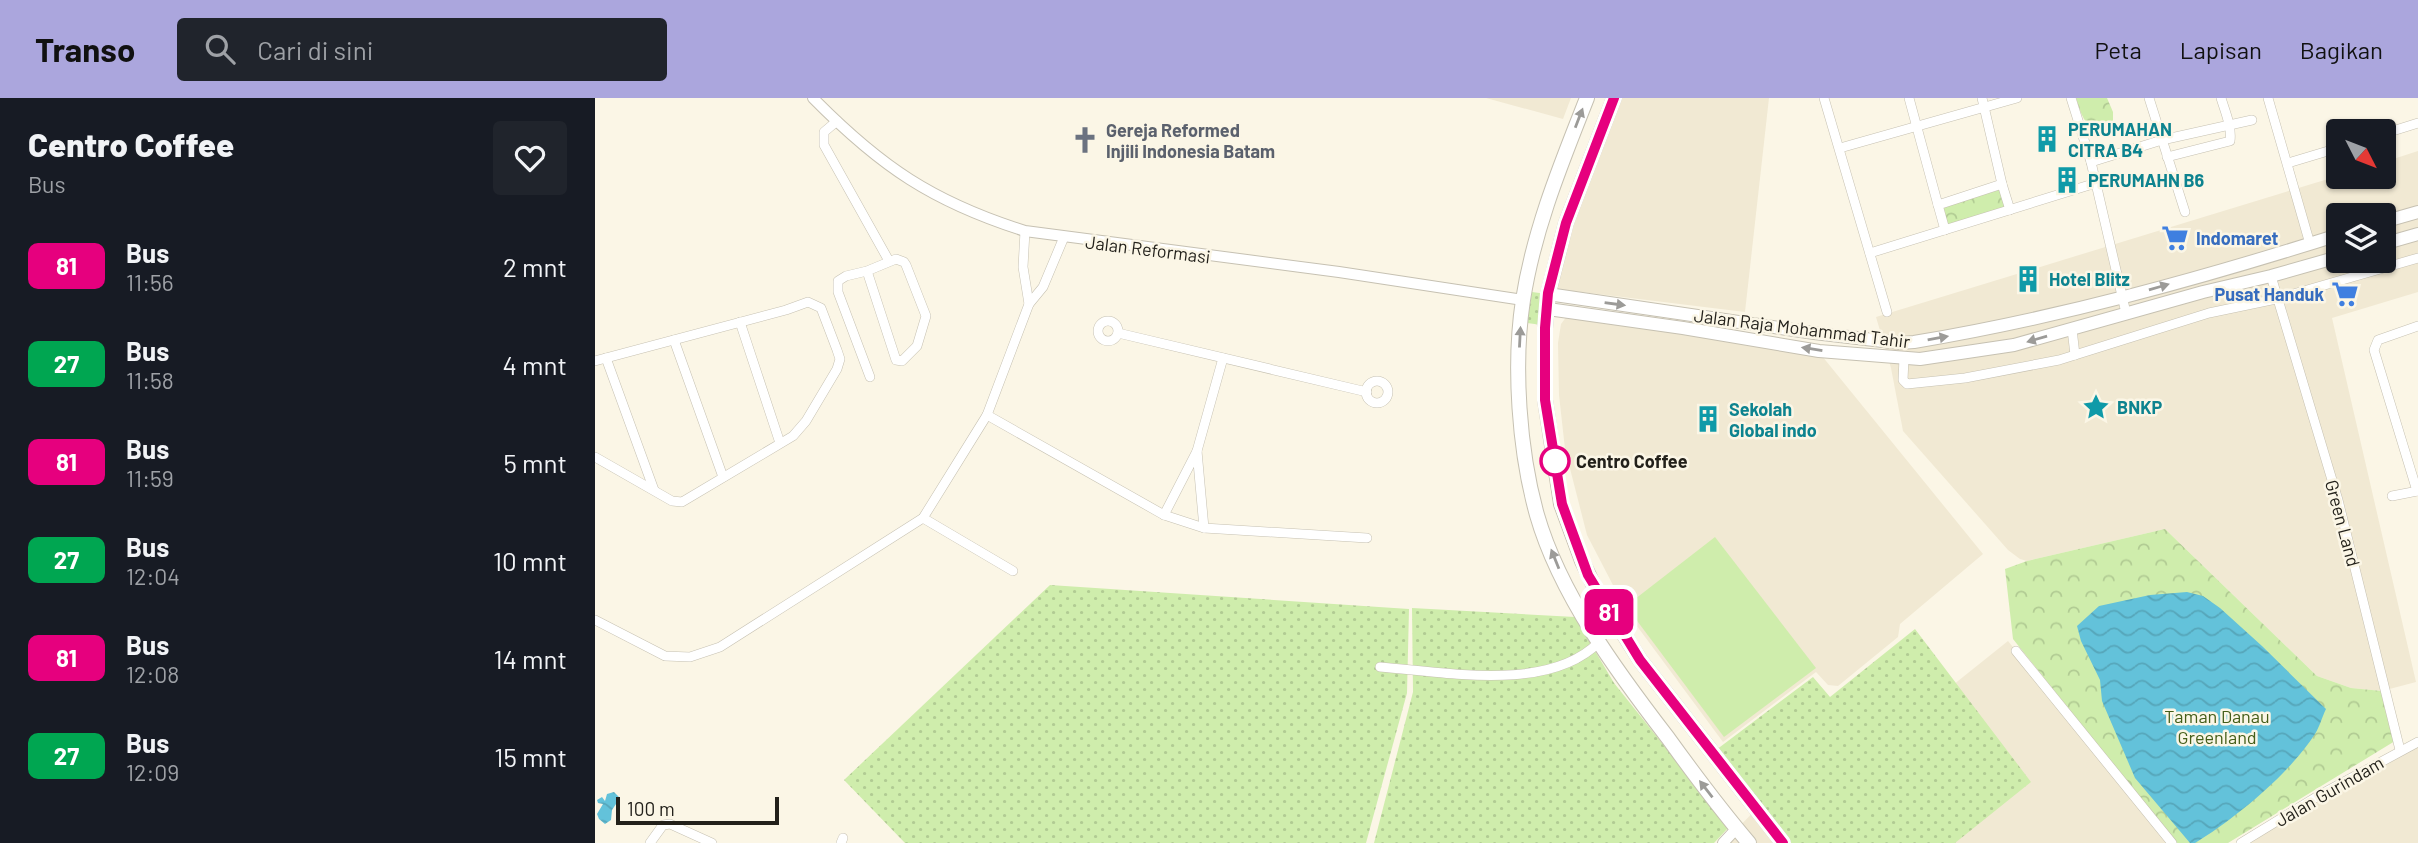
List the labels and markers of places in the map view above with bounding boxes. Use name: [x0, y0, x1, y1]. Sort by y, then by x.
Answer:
place label: PERUMAHAN CITRA B4: [2068, 118, 2172, 161]
place label: Gereja Reformed Injili Indonesia Batam: [1106, 119, 1275, 162]
building icon: PERUMAHAN CITRA B4: [2032, 124, 2062, 154]
church icon: Gereja Reformed Injili Indonesia Batam: [1070, 125, 1100, 155]
building icon: PERUMAHN B6: [2052, 165, 2082, 195]
place label: PERUMAHN B6: [2088, 169, 2205, 191]
supermarket icon: Indomaret: [2160, 223, 2190, 253]
place label: Indomaret: [2196, 227, 2279, 249]
building icon: Hotel Blitz: [2013, 264, 2043, 294]
place label: Hotel Blitz: [2049, 268, 2130, 290]
supermarket icon: Pusat Handuk: [2330, 279, 2360, 309]
place label: Pusat Handuk: [2214, 283, 2324, 305]
place icon: BNKP: [2081, 392, 2111, 422]
place label: BNKP: [2117, 396, 2162, 418]
place label: Sekolah Global indo: [1729, 398, 1817, 441]
building icon: Sekolah Global indo: [1693, 404, 1723, 434]
marker: Centro Coffee: [1540, 446, 1570, 476]
place label: Centro Coffee: [1576, 450, 1688, 472]

